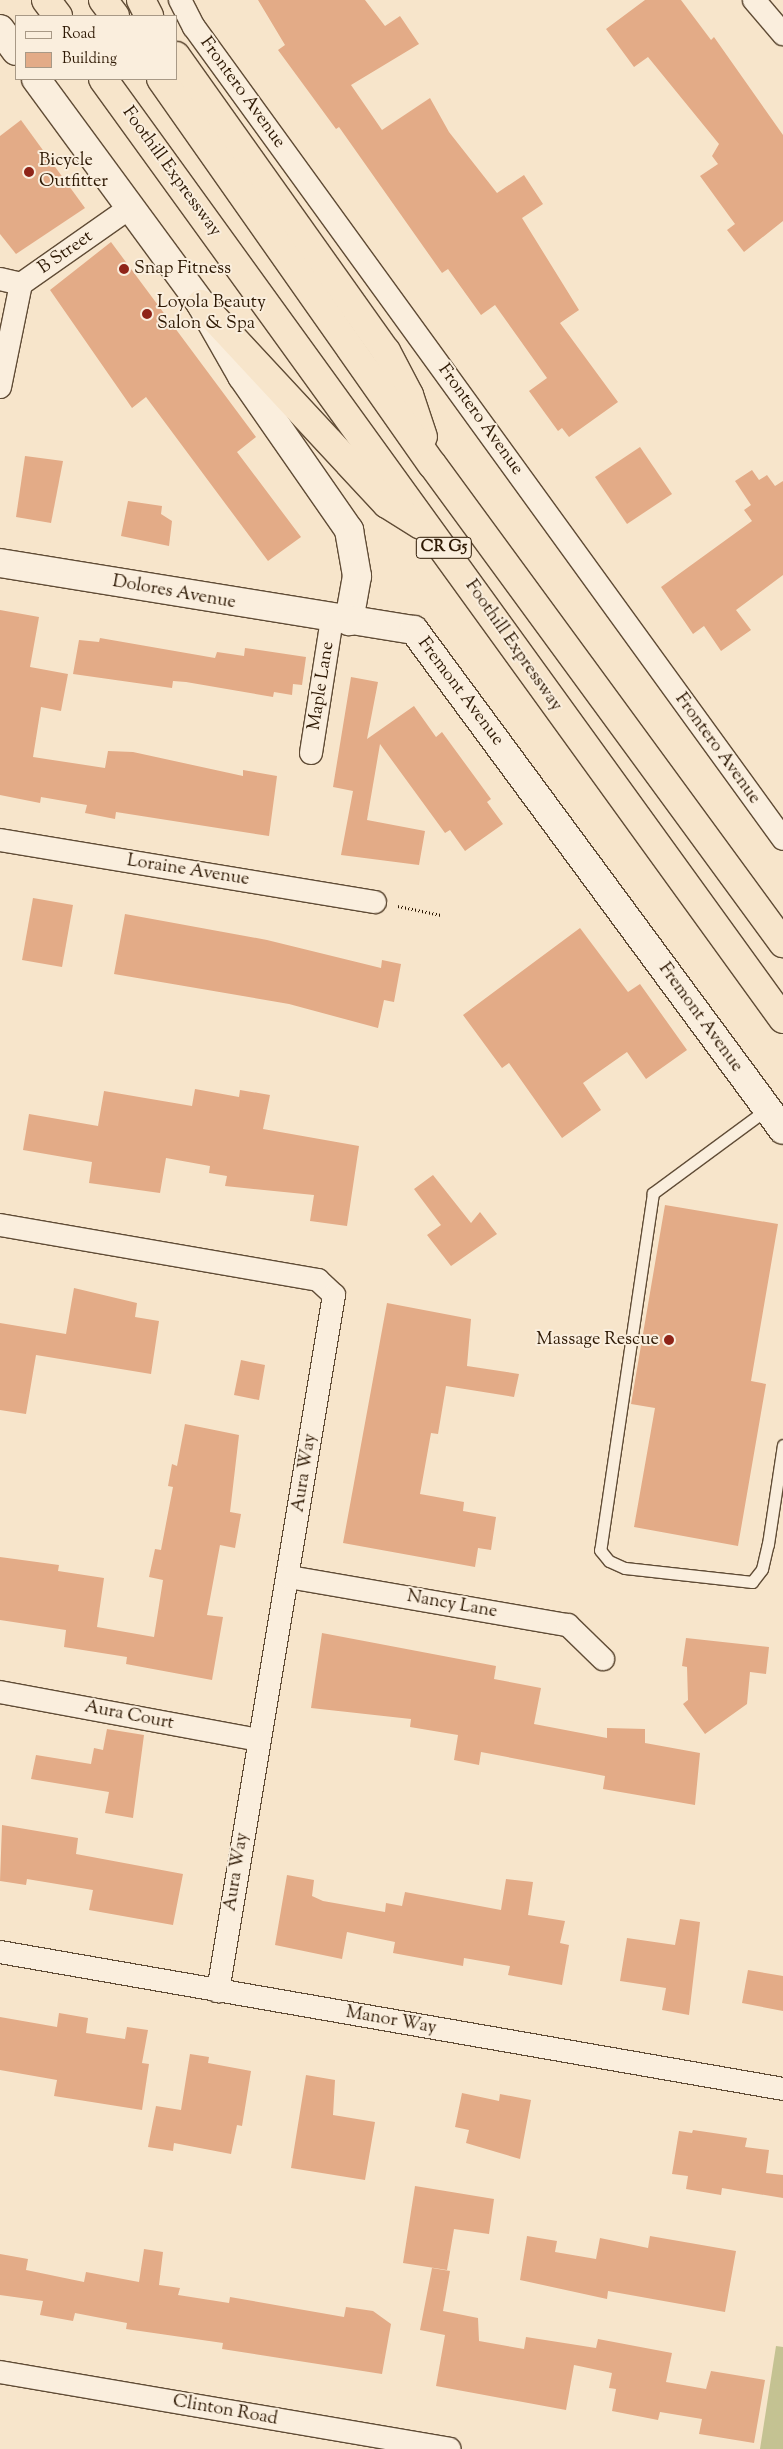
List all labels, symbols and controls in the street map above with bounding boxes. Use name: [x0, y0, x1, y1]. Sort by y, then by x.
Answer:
legend: [15, 15, 178, 80]
text: Road: [62, 24, 96, 45]
street label: Frontero Avenue: [195, 33, 289, 153]
text: Building: [62, 49, 117, 70]
street label: Foothill Expressway: [117, 103, 225, 241]
place label: Bicycle Outfitter: [39, 151, 108, 193]
marker: Bicycle Outfitter: [23, 166, 35, 178]
street label: B Street: [35, 226, 97, 280]
place label: Snap Fitness: [134, 258, 231, 280]
marker: Snap Fitness: [118, 263, 130, 275]
place label: Loyola Beauty Salon & Spa: [157, 293, 266, 336]
marker: Loyola Beauty Salon & Spa: [141, 308, 153, 320]
street label: Frontero Avenue: [433, 360, 527, 480]
road number: CR G5: [415, 534, 473, 562]
street label: Dolores Avenue: [111, 572, 237, 614]
street label: Foothill Expressway: [460, 576, 566, 716]
street label: Fremont Avenue: [412, 634, 508, 750]
street label: Maple Lane: [304, 640, 340, 732]
street label: Frontero Avenue: [670, 689, 764, 809]
street label: Loraine Avenue: [125, 851, 251, 891]
street label: Fremont Avenue: [653, 959, 747, 1077]
place label: Massage Rescue: [536, 1329, 659, 1351]
marker: Massage Rescue: [663, 1334, 675, 1346]
street label: Aura Way: [288, 1432, 322, 1514]
street label: Nancy Lane: [405, 1586, 499, 1624]
street label: Aura Court: [83, 1697, 175, 1735]
street label: Aura Way: [220, 1831, 254, 1913]
street label: Manor Way: [344, 2002, 438, 2040]
street label: Clinton Road: [171, 2391, 279, 2431]

